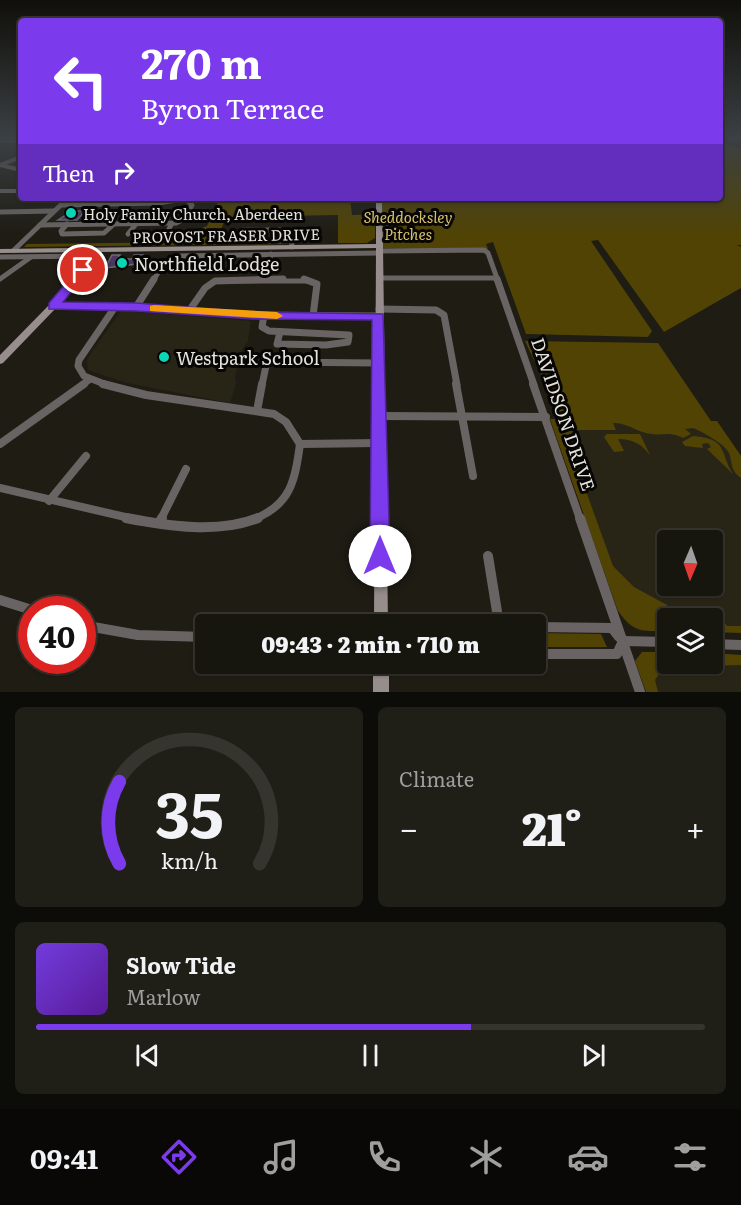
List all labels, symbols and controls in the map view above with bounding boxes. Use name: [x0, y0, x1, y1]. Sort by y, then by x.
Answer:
text: 270 m: [141, 30, 262, 92]
icon: left: [42, 42, 120, 120]
text: Byron Terrace: [141, 87, 324, 127]
text: Then: [42, 156, 95, 189]
icon: right: [107, 156, 140, 189]
place label: Holy Family Church, Aberdeen: [83, 202, 303, 225]
park label: Sheddocksley Pitches: [363, 205, 453, 245]
marker: Holy Family Church, Aberdeen: [64, 206, 78, 220]
street label: PROVOST FRASER DRIVE: [132, 222, 320, 248]
pin: [57, 244, 108, 295]
place label: Northfield Lodge: [134, 250, 279, 277]
icon: arrive: [66, 253, 99, 286]
marker: Northfield Lodge: [115, 256, 129, 270]
street label: DAVIDSON DRIVE: [525, 334, 603, 494]
place label: Westpark School: [176, 344, 320, 371]
marker: Westpark School: [157, 350, 171, 364]
position arrow: [348, 524, 412, 588]
north arrow: [657, 530, 723, 596]
map controls: [657, 530, 723, 674]
speed limit sign: 40: [18, 596, 96, 674]
button: layers: [657, 608, 723, 674]
text: 09:43 · 2 min · 710 m: [261, 627, 480, 660]
text: Climate: [399, 763, 474, 793]
text: 35: [155, 765, 223, 857]
text: 21°: [522, 793, 582, 860]
text: −: [399, 802, 418, 851]
text: +: [686, 802, 705, 851]
text: km/h: [160, 844, 218, 876]
text: Slow Tide: [126, 948, 236, 981]
text: Marlow: [126, 981, 201, 1011]
icon: previous: [131, 1039, 164, 1072]
icon: pause: [354, 1039, 387, 1072]
icon: next: [577, 1039, 610, 1072]
icon: directions: [158, 1136, 200, 1178]
icon: music: [260, 1136, 302, 1178]
icon: phone: [363, 1136, 405, 1178]
icon: climate: [465, 1136, 507, 1178]
icon: car: [567, 1136, 609, 1178]
icon: filters: [669, 1136, 711, 1178]
text: 09:41: [30, 1137, 98, 1177]

